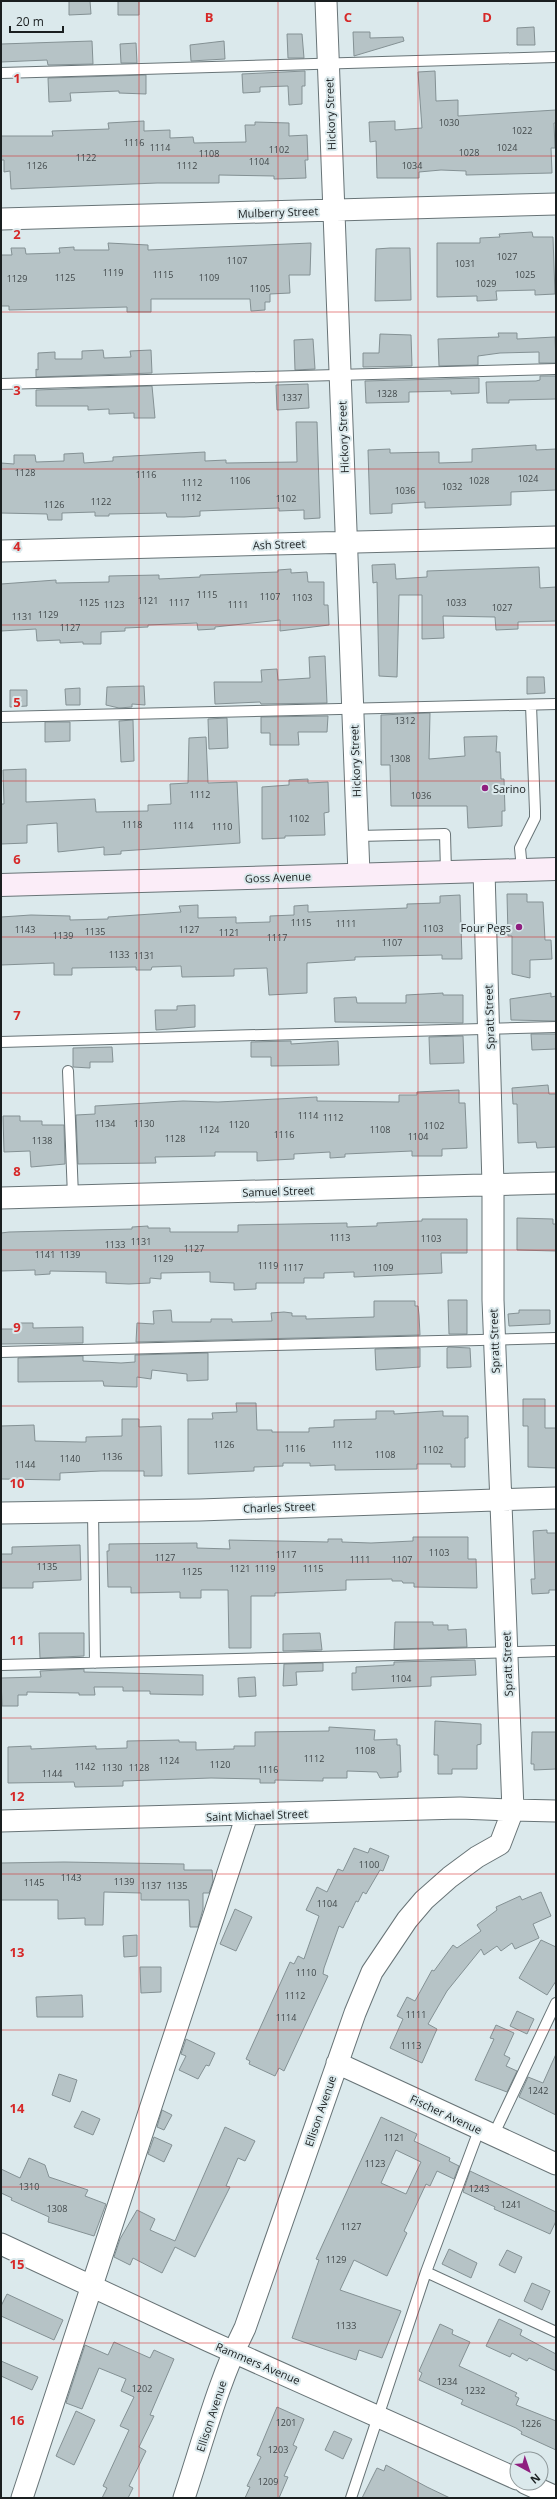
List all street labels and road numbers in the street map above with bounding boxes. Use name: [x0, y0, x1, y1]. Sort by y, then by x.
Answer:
street label: Hickory Street: [321, 78, 339, 150]
street label: Mulberry Street: [238, 203, 319, 221]
street label: Hickory Street: [334, 401, 352, 473]
street label: Ash Street: [252, 536, 306, 552]
street label: Hickory Street: [346, 725, 364, 797]
street label: Goss Avenue: [245, 868, 311, 886]
street label: Spratt Street: [480, 984, 498, 1050]
street label: Samuel Street: [242, 1182, 314, 1200]
street label: Spratt Street: [485, 1308, 503, 1374]
street label: Charles Street: [243, 1498, 315, 1516]
street label: Spratt Street: [498, 1631, 516, 1697]
street label: Saint Michael Street: [206, 1806, 308, 1824]
street label: Ellison Avenue: [301, 2073, 339, 2149]
street label: Fischer Avenue: [408, 2091, 484, 2137]
street label: Rammers Avenue: [213, 2338, 303, 2388]
street label: Ellison Avenue: [192, 2378, 230, 2454]

